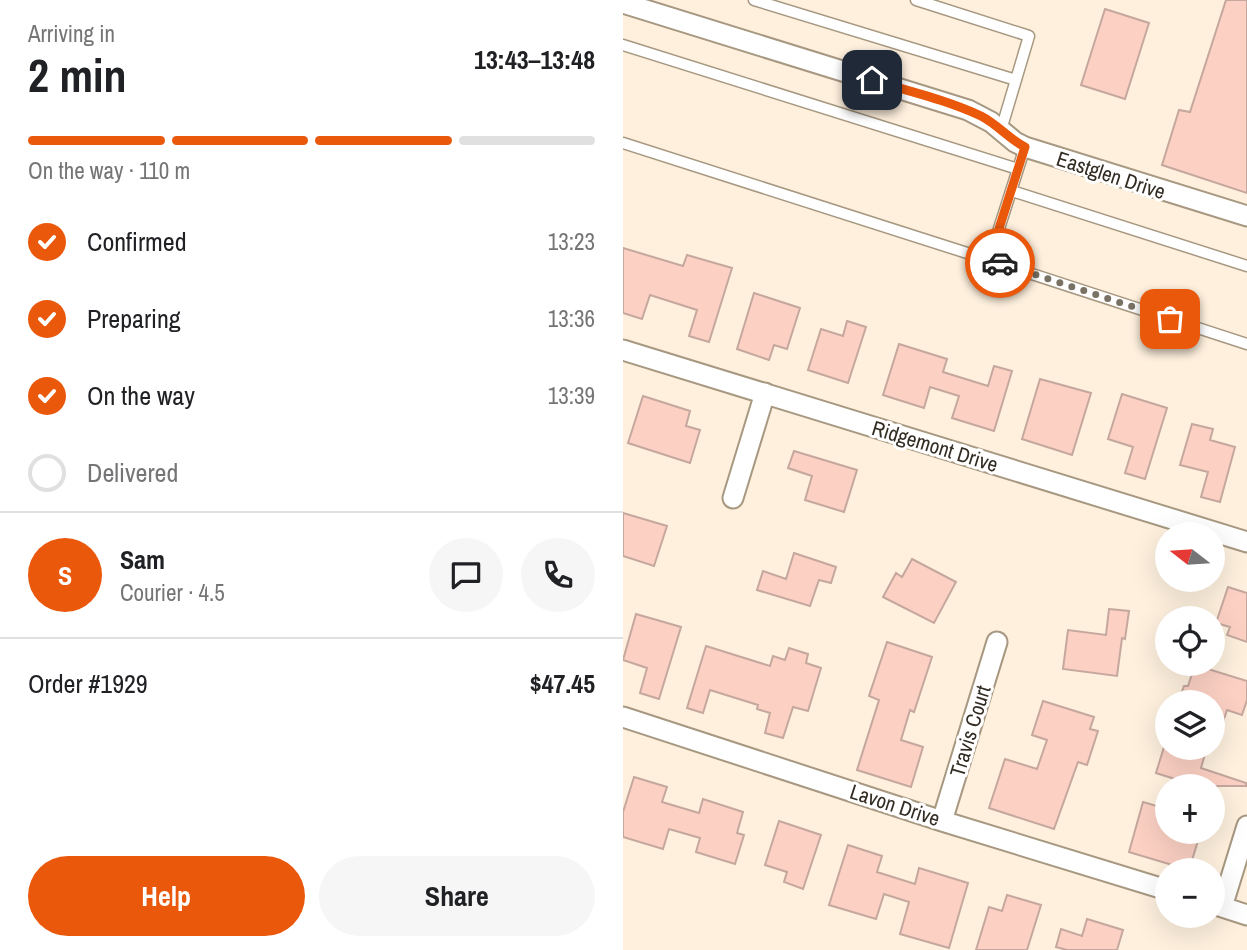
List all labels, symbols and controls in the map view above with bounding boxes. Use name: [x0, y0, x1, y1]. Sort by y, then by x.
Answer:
text: Arriving in: [28, 18, 115, 49]
text: 13:43–13:48: [474, 42, 595, 77]
text: 2 min: [28, 44, 127, 106]
pin: [842, 50, 902, 110]
icon: home: [853, 61, 891, 99]
street label: Eastglen Drive: [1053, 144, 1169, 206]
text: On the way · 110 m: [28, 155, 190, 186]
icon: check: [28, 223, 66, 261]
text: Confirmed: [87, 224, 187, 259]
text: 13:23: [548, 226, 595, 257]
courier: [965, 228, 1035, 298]
icon: car: [981, 244, 1019, 282]
pin: [1140, 289, 1200, 349]
icon: check: [28, 300, 66, 338]
icon: bag: [1151, 300, 1189, 338]
text: Preparing: [87, 301, 181, 336]
text: 13:36: [548, 303, 595, 334]
icon: check: [28, 377, 66, 415]
text: On the way: [87, 378, 195, 413]
text: 13:39: [548, 380, 595, 411]
street label: Ridgemont Drive: [869, 413, 1001, 479]
text: Delivered: [87, 455, 178, 490]
north arrow: [1155, 522, 1225, 592]
map controls: [1155, 522, 1225, 928]
button: chat: [429, 538, 503, 612]
button: phone: [521, 538, 595, 612]
text: Sam: [120, 542, 165, 577]
text: S: [58, 558, 72, 593]
text: Courier · 4.5: [120, 577, 225, 608]
button: locate: [1155, 606, 1225, 676]
text: Order #1929: [28, 666, 148, 701]
text: $47.45: [530, 666, 595, 701]
street label: Travis Court: [942, 682, 998, 780]
button: layers: [1155, 690, 1225, 760]
button: +: [1155, 774, 1225, 844]
street label: Lavon Drive: [846, 777, 944, 833]
button: Help: [28, 856, 305, 936]
button: Share: [319, 856, 595, 936]
button: −: [1155, 858, 1225, 928]

